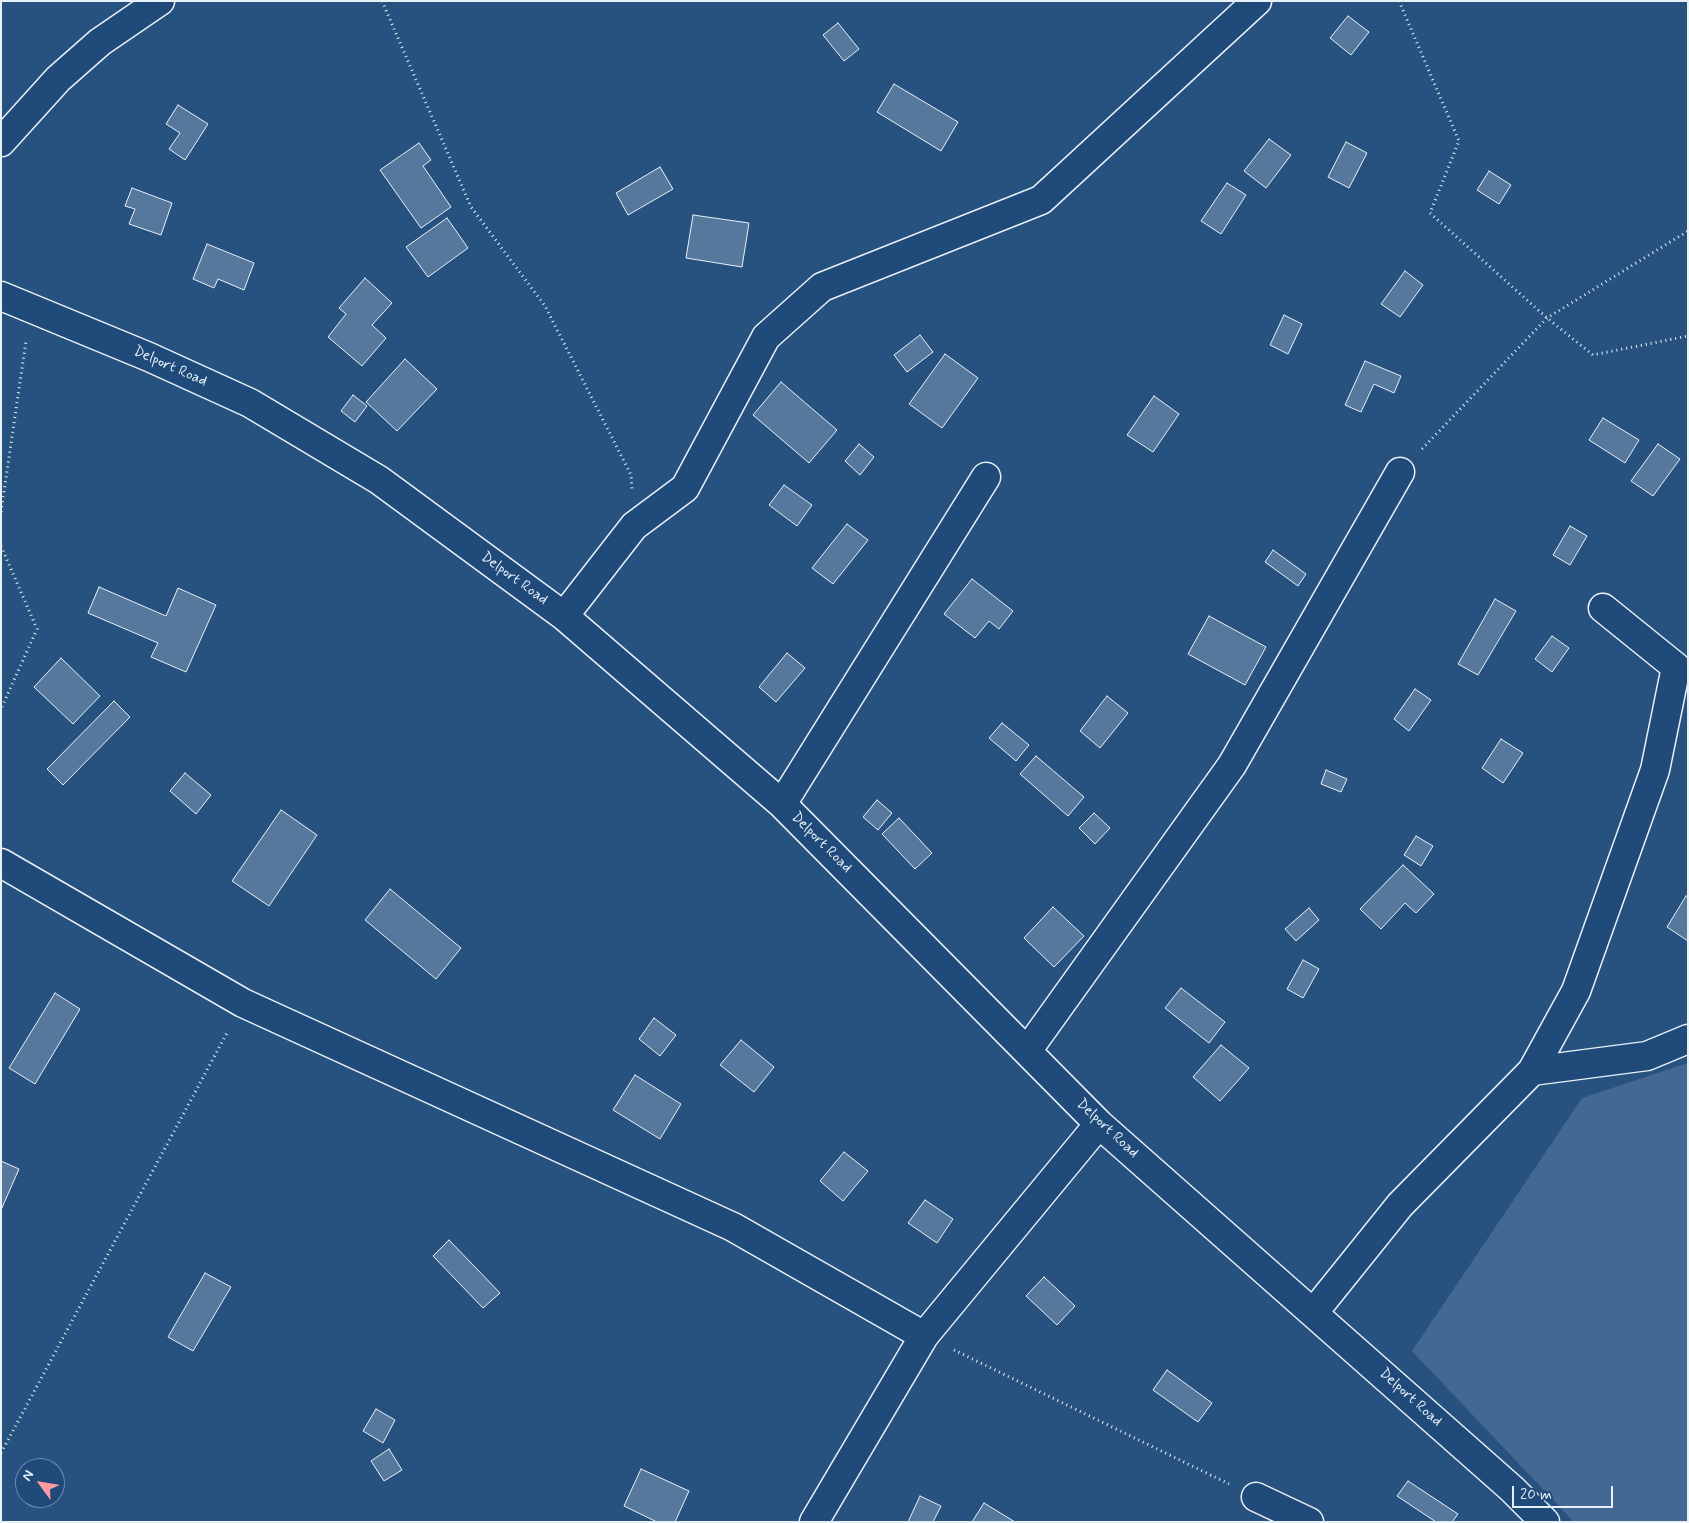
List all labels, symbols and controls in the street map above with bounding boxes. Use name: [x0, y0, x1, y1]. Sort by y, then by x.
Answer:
street label: Delport Road: [130, 343, 210, 391]
street label: Delport Road: [477, 549, 551, 609]
street label: Delport Road: [787, 809, 855, 877]
street label: Delport Road: [1072, 1096, 1142, 1162]
street label: Delport Road: [1375, 1365, 1445, 1431]
north arrow: [15, 1458, 65, 1508]
text: N: [18, 1467, 38, 1484]
scale bar: [1514, 1476, 1615, 1508]
text: 20 m: [1520, 1485, 1552, 1505]

